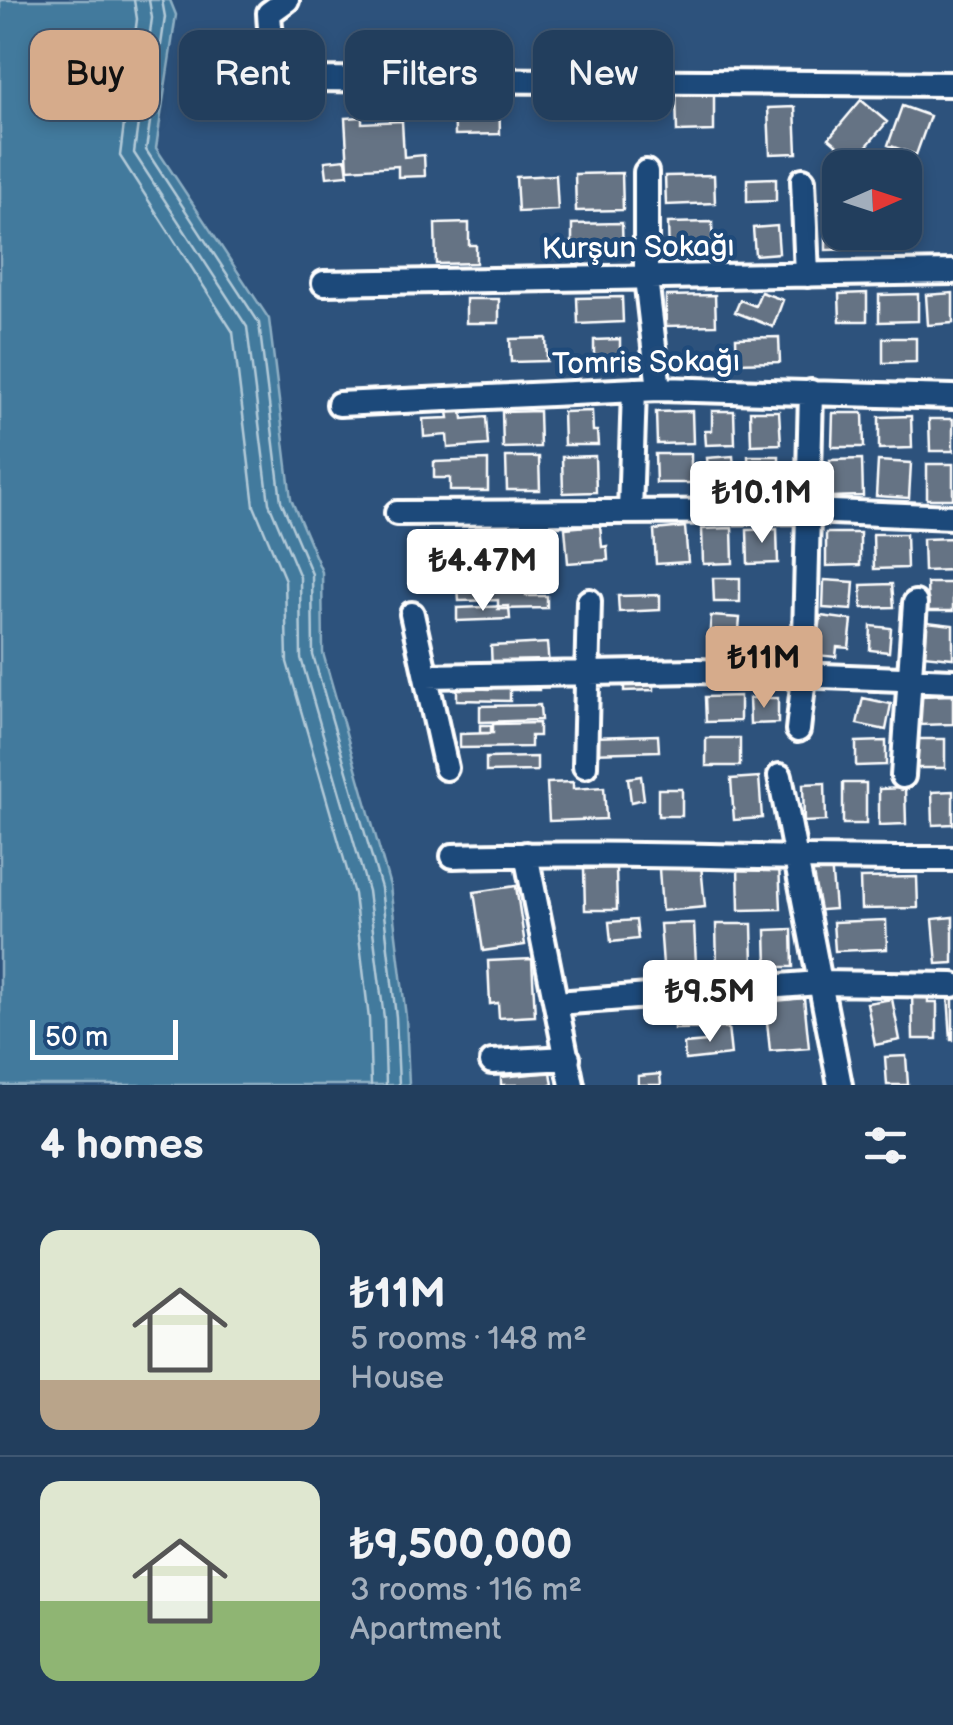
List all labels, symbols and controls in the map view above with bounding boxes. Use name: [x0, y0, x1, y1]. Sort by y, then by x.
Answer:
chip: Buy: [30, 30, 159, 120]
chip: Rent: [179, 30, 325, 120]
chip: Filters: [345, 30, 513, 120]
chip: New: [533, 30, 673, 120]
north arrow: [822, 150, 922, 250]
map controls: [822, 150, 922, 250]
street label: Kurşun Sokağı: [541, 228, 735, 268]
street label: Tomris Sokağı: [552, 343, 740, 383]
pin: ₺10.1M: [681, 461, 843, 546]
text: ₺10.1M: [712, 474, 812, 513]
pin: ₺4.47M: [402, 529, 564, 614]
text: ₺4.47M: [429, 542, 537, 581]
pin: ₺11M: [705, 626, 823, 711]
text: ₺11M: [728, 639, 800, 678]
pin: ₺9.5M: [640, 960, 780, 1045]
text: ₺9.5M: [665, 973, 755, 1012]
scale bar: [30, 1015, 178, 1060]
text: 50 m: [45, 1021, 108, 1054]
icon: filters: [858, 1118, 913, 1173]
text: 4 homes: [40, 1120, 204, 1171]
text: ₺11M: [350, 1269, 446, 1320]
icon: home: [120, 1270, 240, 1390]
text: 5 rooms · 148 m²: [350, 1320, 587, 1359]
text: House: [350, 1359, 444, 1398]
text: ₺9,500,000: [350, 1520, 572, 1571]
icon: home: [120, 1521, 240, 1641]
text: 3 rooms · 116 m²: [350, 1571, 582, 1610]
text: Apartment: [350, 1610, 501, 1649]

